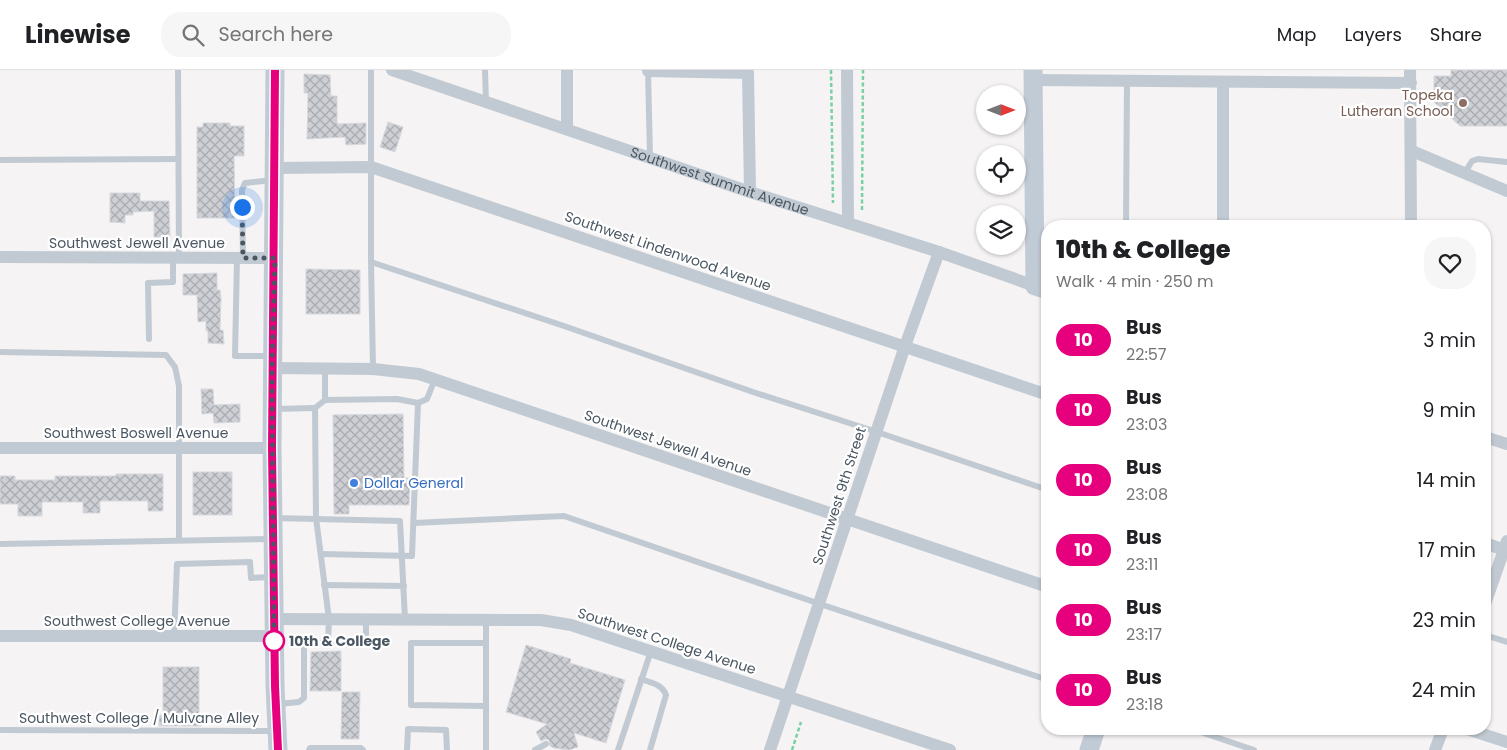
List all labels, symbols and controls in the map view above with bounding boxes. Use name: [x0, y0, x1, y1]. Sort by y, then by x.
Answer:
search box: [161, 12, 511, 57]
text: Linewise: [25, 18, 131, 51]
icon: search: [179, 21, 207, 49]
text: Search here: [219, 21, 333, 48]
text: Map: [1277, 22, 1317, 47]
text: Layers: [1345, 22, 1402, 47]
text: Share: [1430, 22, 1482, 47]
north arrow: [976, 85, 1026, 135]
map controls: [976, 85, 1026, 255]
place label: Topeka Lutheran School: [1341, 85, 1453, 121]
marker: Topeka Lutheran School: [1457, 97, 1469, 109]
street label: Southwest Summit Avenue: [628, 142, 812, 220]
button: locate: [976, 145, 1026, 195]
your location: [230, 195, 255, 220]
button: layers: [976, 205, 1026, 255]
street label: Southwest Lindenwood Avenue: [562, 206, 774, 296]
street label: Southwest Jewell Avenue: [49, 233, 225, 253]
text: 10th & College: [1056, 233, 1230, 266]
button: heart: [1424, 237, 1476, 289]
text: Walk · 4 min · 250 m: [1056, 270, 1214, 293]
text: Bus: [1126, 314, 1162, 341]
text: 10: [1074, 327, 1093, 352]
text: 3 min: [1423, 327, 1476, 354]
text: 22:57: [1126, 343, 1167, 366]
text: Bus: [1126, 384, 1162, 411]
text: 10: [1074, 397, 1093, 422]
text: 9 min: [1423, 397, 1476, 424]
street label: Southwest Jewell Avenue: [582, 405, 755, 481]
text: 23:03: [1126, 413, 1168, 436]
street label: Southwest Boswell Avenue: [44, 423, 229, 443]
street label: Southwest 9th Street: [807, 424, 871, 568]
text: Bus: [1126, 454, 1162, 481]
text: 10: [1074, 467, 1093, 492]
text: 14 min: [1416, 467, 1476, 494]
place label: Dollar General: [364, 473, 464, 493]
marker: Dollar General: [348, 477, 360, 489]
text: 23:08: [1126, 483, 1168, 506]
text: Bus: [1126, 524, 1162, 551]
text: 10: [1074, 537, 1093, 562]
text: 17 min: [1418, 537, 1476, 564]
text: 23:11: [1126, 553, 1158, 576]
text: Bus: [1126, 594, 1162, 621]
street label: Southwest College Avenue: [575, 603, 759, 679]
text: 10: [1074, 607, 1093, 632]
text: 23 min: [1412, 607, 1476, 634]
street label: Southwest College Avenue: [44, 611, 230, 631]
text: 23:17: [1126, 623, 1162, 646]
marker: 10th & College: [263, 630, 285, 652]
place label: 10th & College: [289, 631, 391, 651]
text: Bus: [1126, 664, 1162, 691]
text: 10: [1074, 677, 1093, 702]
text: 24 min: [1412, 677, 1476, 704]
text: 23:18: [1126, 693, 1163, 716]
street label: Southwest College / Mulvane Alley: [19, 708, 259, 728]

